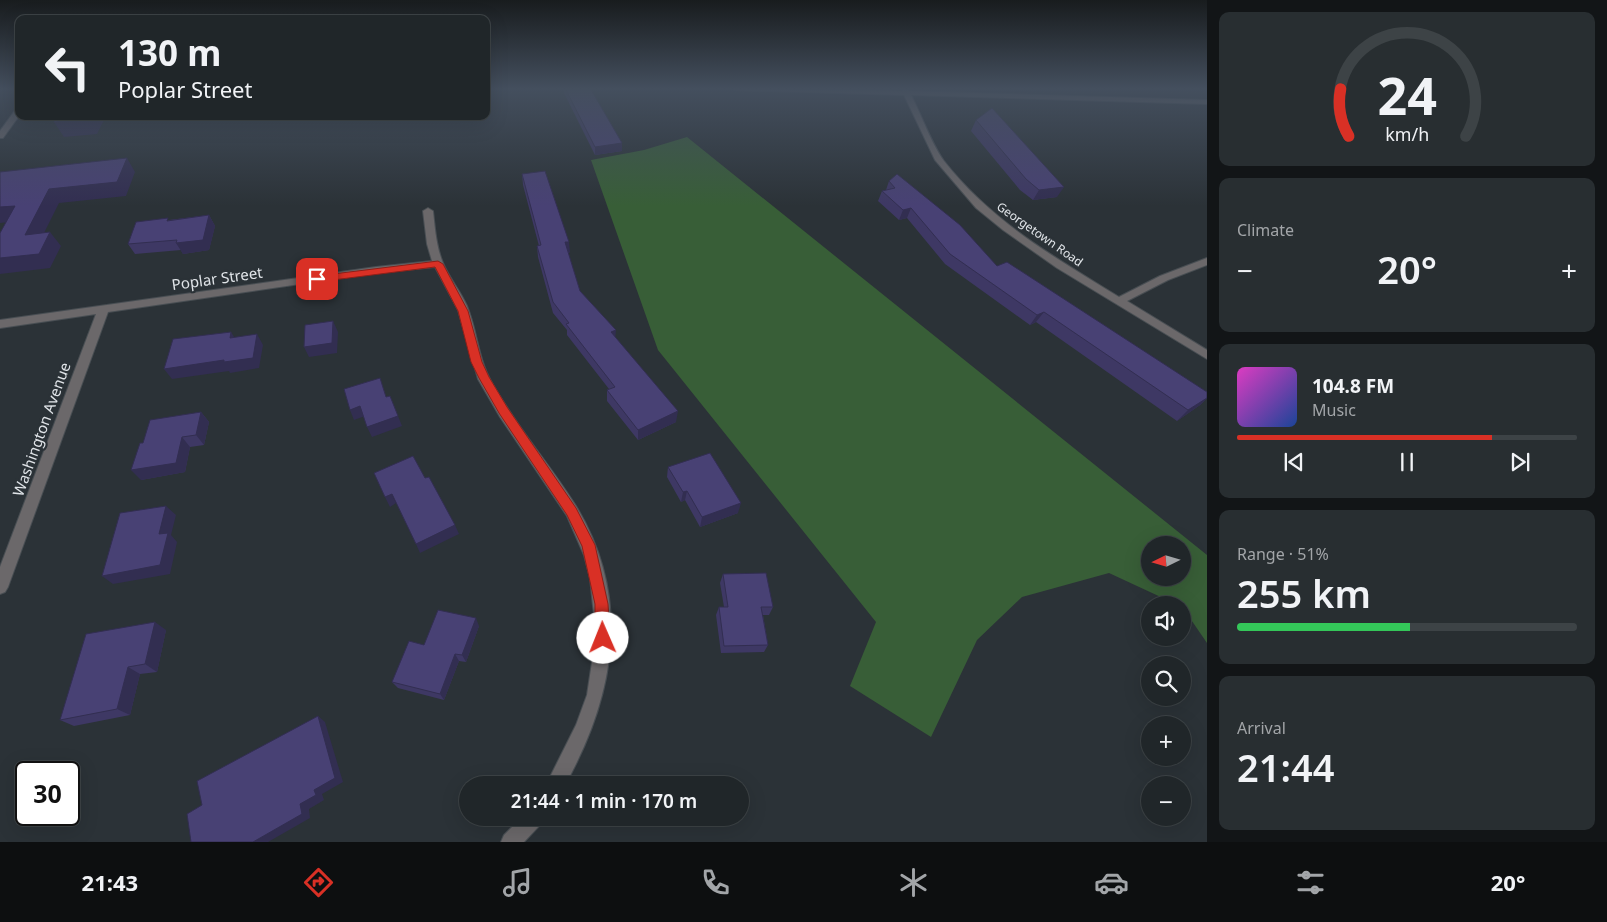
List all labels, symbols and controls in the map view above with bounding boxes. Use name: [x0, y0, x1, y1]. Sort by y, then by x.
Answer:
text: 130 m: [118, 29, 221, 76]
icon: left: [35, 35, 100, 100]
text: 24: [1377, 59, 1437, 130]
text: Poplar Street: [118, 74, 252, 104]
text: km/h: [1385, 122, 1429, 146]
street label: Georgetown Road: [993, 198, 1087, 270]
text: Climate: [1237, 219, 1294, 241]
text: 20°: [1377, 243, 1437, 295]
text: −: [1237, 251, 1253, 289]
text: +: [1561, 251, 1577, 289]
pin: [296, 258, 338, 300]
street label: Poplar Street: [170, 262, 264, 294]
icon: arrive: [303, 265, 331, 293]
street label: Washington Avenue: [7, 359, 75, 499]
text: 104.8 FM: [1312, 373, 1394, 399]
text: Music: [1312, 399, 1356, 421]
icon: previous: [1280, 448, 1308, 476]
icon: pause: [1393, 448, 1421, 476]
icon: next: [1506, 448, 1534, 476]
north arrow: [1141, 536, 1191, 586]
map controls: [1141, 536, 1191, 826]
text: Range · 51%: [1237, 543, 1329, 565]
text: 255 km: [1237, 567, 1371, 619]
button: sound: [1141, 596, 1191, 646]
position arrow: [576, 611, 628, 663]
button: search: [1141, 656, 1191, 706]
button: +: [1141, 716, 1191, 766]
text: Arrival: [1237, 717, 1286, 739]
text: 21:44: [1237, 741, 1334, 793]
speed limit sign: 30: [15, 761, 80, 826]
button: −: [1141, 776, 1191, 826]
text: 21:44 · 1 min · 170 m: [511, 788, 697, 814]
icon: directions: [301, 865, 336, 900]
icon: music: [500, 865, 535, 900]
icon: phone: [698, 865, 733, 900]
icon: climate: [896, 865, 931, 900]
icon: car: [1094, 865, 1129, 900]
icon: filters: [1293, 865, 1328, 900]
text: 21:43: [82, 867, 138, 897]
text: 20°: [1491, 867, 1525, 897]

